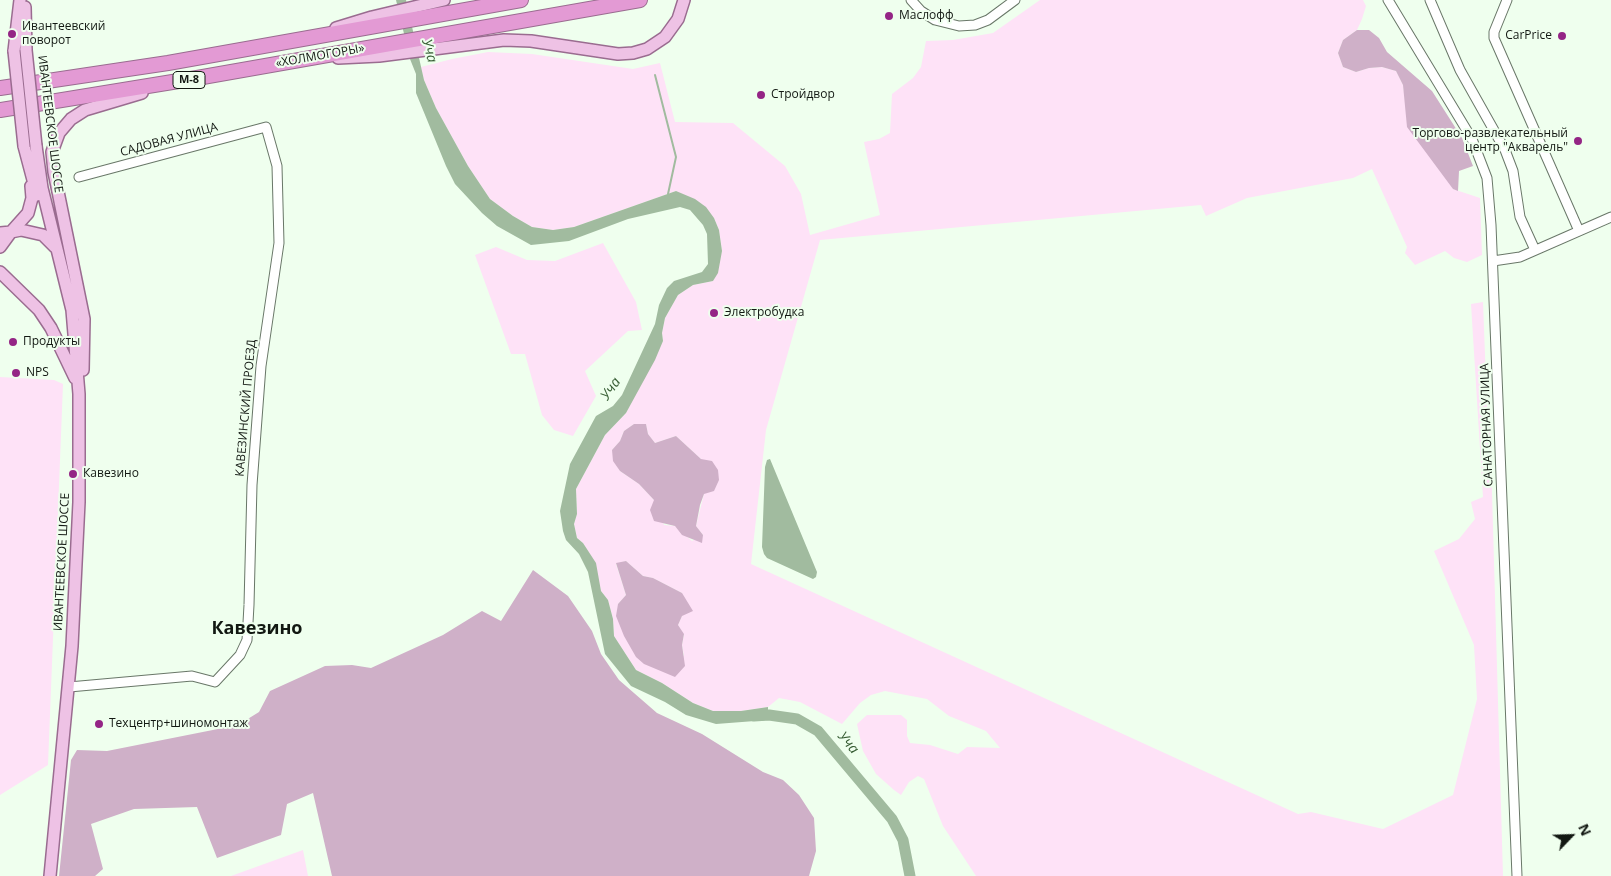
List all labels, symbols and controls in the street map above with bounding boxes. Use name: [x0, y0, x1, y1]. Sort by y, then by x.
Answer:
place label: Маслофф: [899, 9, 953, 23]
marker: Маслофф: [883, 10, 895, 22]
place label: Ивантеевский поворот: [22, 20, 105, 48]
marker: Ивантеевский поворот: [6, 28, 18, 40]
place label: CarPrice: [1505, 29, 1552, 43]
marker: CarPrice: [1556, 30, 1568, 42]
water label: Уча: [418, 37, 440, 65]
street label: «ХОЛМОГОРЫ»: [275, 41, 365, 71]
street label: ИВАНТЕЕВСКОЕ ШОССЕ: [34, 54, 66, 194]
road number: М-8: [173, 72, 205, 88]
place label: Стройдвор: [771, 88, 835, 102]
marker: Стройдвор: [755, 89, 767, 101]
street label: САДОВАЯ УЛИЦА: [119, 120, 219, 160]
place label: Торгово-развлекательный центр "Акварель": [1413, 127, 1568, 155]
marker: Торгово-развлекательный центр "Акварель": [1572, 135, 1584, 147]
place label: Электробудка: [724, 306, 804, 320]
marker: Электробудка: [708, 307, 720, 319]
place label: Продукты: [23, 335, 80, 349]
marker: Продукты: [7, 336, 19, 348]
street label: КАВЕЗИНСКИЙ ПРОЕЗД: [233, 339, 259, 477]
street label: САНАТОРНАЯ УЛИЦА: [1478, 363, 1496, 487]
place label: NPS: [26, 366, 49, 380]
marker: NPS: [10, 367, 22, 379]
water label: Уча: [597, 374, 625, 404]
place label: Кавезино: [83, 467, 139, 481]
marker: Кавезино: [67, 468, 79, 480]
street label: ИВАНТЕЕВСКОЕ ШОССЕ: [51, 492, 73, 632]
district label: Кавезино: [212, 618, 302, 640]
place label: Техцентр+шиномонтаж: [109, 717, 248, 731]
marker: Техцентр+шиномонтаж: [93, 718, 105, 730]
water label: Уча: [834, 729, 862, 757]
north arrow: [1546, 811, 1596, 861]
text: N: [1574, 821, 1596, 839]

